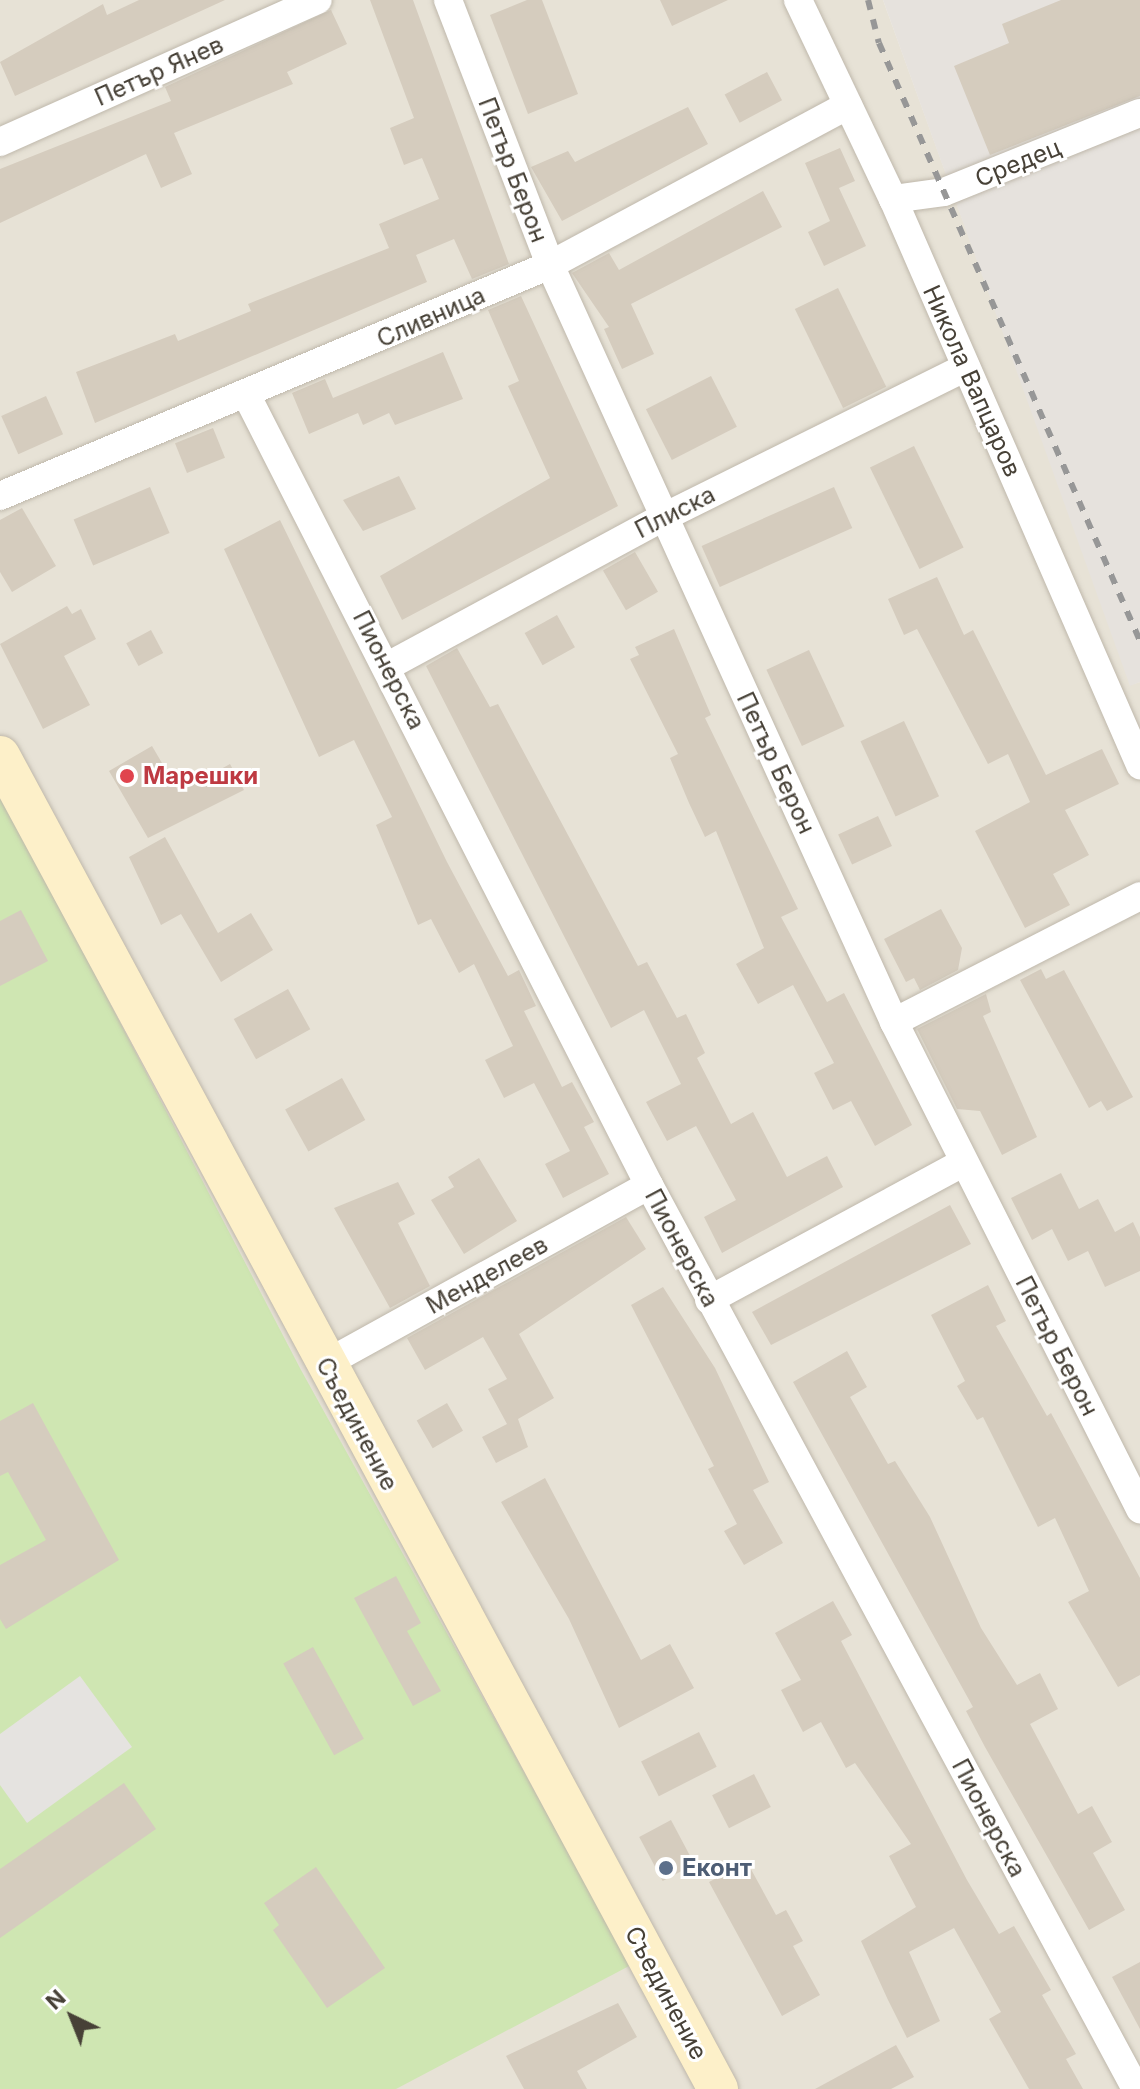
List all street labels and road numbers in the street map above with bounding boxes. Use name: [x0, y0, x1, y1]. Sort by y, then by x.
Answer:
street label: Петър Янев: [90, 30, 228, 112]
street label: Петър Берон: [472, 93, 554, 247]
street label: Средец: [971, 133, 1065, 193]
street label: Сливница: [372, 280, 490, 354]
street label: Никола Вапцаров: [917, 281, 1027, 481]
street label: Плиска: [630, 480, 720, 544]
street label: Пионерска: [347, 606, 431, 734]
street label: Петър Берон: [731, 688, 821, 838]
street label: Пионерска: [639, 1184, 725, 1312]
street label: Менделеев: [421, 1230, 553, 1320]
street label: Петър Берон: [1009, 1271, 1105, 1421]
street label: Съединение: [310, 1352, 404, 1496]
street label: Пионерска: [946, 1754, 1032, 1882]
street label: Съединение: [619, 1921, 713, 2065]

